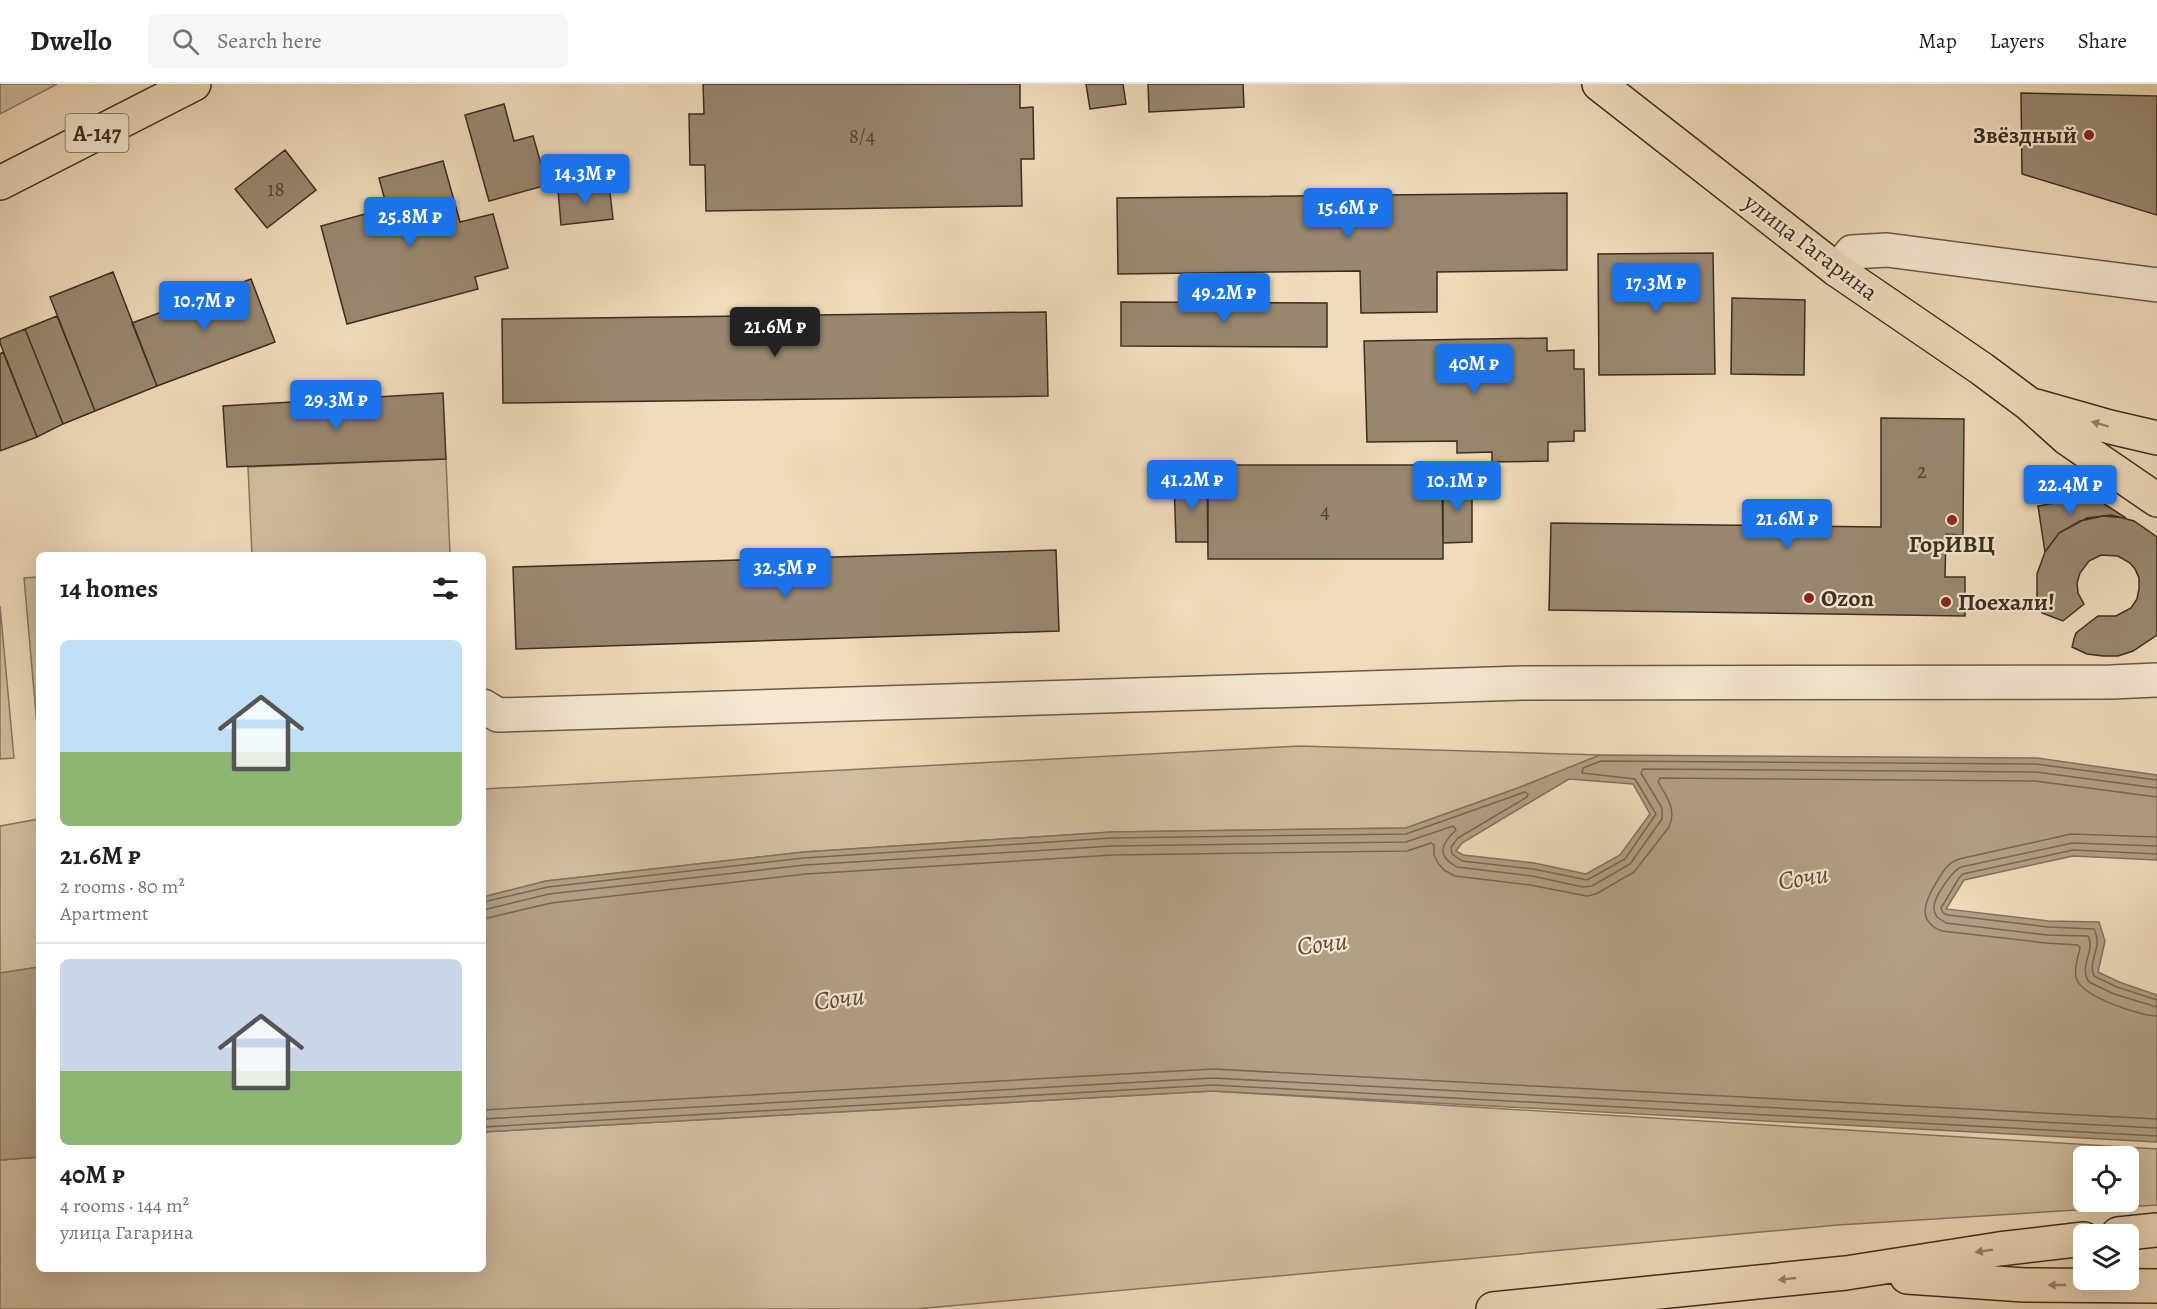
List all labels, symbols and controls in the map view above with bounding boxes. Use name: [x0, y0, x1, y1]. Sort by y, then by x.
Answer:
search box: [148, 14, 568, 68]
text: Dwello: [30, 22, 112, 60]
icon: search: [169, 25, 202, 58]
text: Search here: [217, 26, 322, 56]
text: Map: [1918, 27, 1957, 55]
text: Layers: [1990, 27, 2045, 55]
text: Share: [2078, 27, 2127, 55]
road number: А-147: [66, 114, 128, 152]
place label: Звёздный: [1973, 119, 2077, 151]
house number: 8/4: [849, 122, 875, 150]
marker: Звёздный: [2082, 128, 2096, 142]
pin: 14.3M ₽: [530, 154, 640, 205]
text: 14.3M ₽: [554, 160, 616, 187]
house number: 18: [267, 175, 285, 203]
street label: улица Гагарина: [1737, 185, 1885, 308]
pin: 15.6M ₽: [1293, 188, 1403, 239]
text: 15.6M ₽: [1318, 194, 1379, 221]
pin: 25.8M ₽: [355, 197, 465, 248]
text: 25.8M ₽: [378, 203, 442, 230]
pin: 17.3M ₽: [1601, 263, 1711, 314]
text: 17.3M ₽: [1626, 269, 1686, 296]
pin: 49.2M ₽: [1169, 273, 1279, 324]
text: 49.2M ₽: [1192, 279, 1256, 306]
pin: 10.7M ₽: [149, 281, 259, 332]
text: 10.7M ₽: [173, 287, 235, 314]
pin: 21.6M ₽: [720, 307, 830, 358]
text: 21.6M ₽: [744, 313, 806, 340]
pin: 40M ₽: [1432, 344, 1516, 395]
text: 40M ₽: [1449, 350, 1499, 377]
pin: 29.3M ₽: [281, 380, 391, 431]
text: 29.3M ₽: [304, 386, 368, 413]
one-way arrow: [2091, 419, 2109, 428]
house number: 2: [1917, 457, 1927, 485]
pin: 41.2M ₽: [1137, 460, 1247, 511]
pin: 10.1M ₽: [1402, 461, 1512, 512]
pin: 22.4M ₽: [2015, 465, 2125, 516]
text: 41.2M ₽: [1161, 466, 1223, 493]
text: 10.1M ₽: [1427, 467, 1487, 494]
text: 22.4M ₽: [2038, 471, 2102, 498]
house number: 4: [1320, 497, 1330, 525]
pin: 21.6M ₽: [1732, 499, 1842, 550]
text: 21.6M ₽: [1756, 505, 1818, 532]
marker: ГорИВЦ: [1945, 513, 1959, 527]
place label: ГорИВЦ: [1909, 528, 1995, 560]
pin: 32.5M ₽: [730, 548, 840, 599]
text: 32.5M ₽: [754, 554, 816, 581]
text: 14 homes: [60, 571, 158, 606]
icon: filters: [429, 572, 462, 605]
place label: Ozon: [1821, 582, 1875, 614]
place label: Поехали!: [1958, 586, 2055, 618]
marker: Ozon: [1802, 591, 1816, 605]
marker: Поехали!: [1939, 595, 1953, 609]
icon: home: [207, 679, 315, 787]
text: 21.6M ₽: [60, 838, 141, 873]
water label: Сочи: [1775, 856, 1831, 899]
text: 2 rooms · 80 m²: [60, 873, 185, 900]
text: Apartment: [60, 900, 149, 927]
water label: Сочи: [1295, 923, 1349, 964]
water label: Сочи: [812, 978, 866, 1019]
icon: home: [207, 998, 315, 1106]
map controls: [2073, 1146, 2139, 1290]
button: locate: [2073, 1146, 2139, 1212]
text: 40M ₽: [60, 1157, 125, 1192]
text: 4 rooms · 144 m²: [60, 1192, 189, 1219]
text: улица Гагарина: [60, 1219, 194, 1246]
button: layers: [2073, 1224, 2139, 1290]
one-way arrow: [1974, 1247, 1993, 1256]
one-way arrow: [1778, 1274, 1797, 1284]
one-way arrow: [2047, 1280, 2066, 1290]

